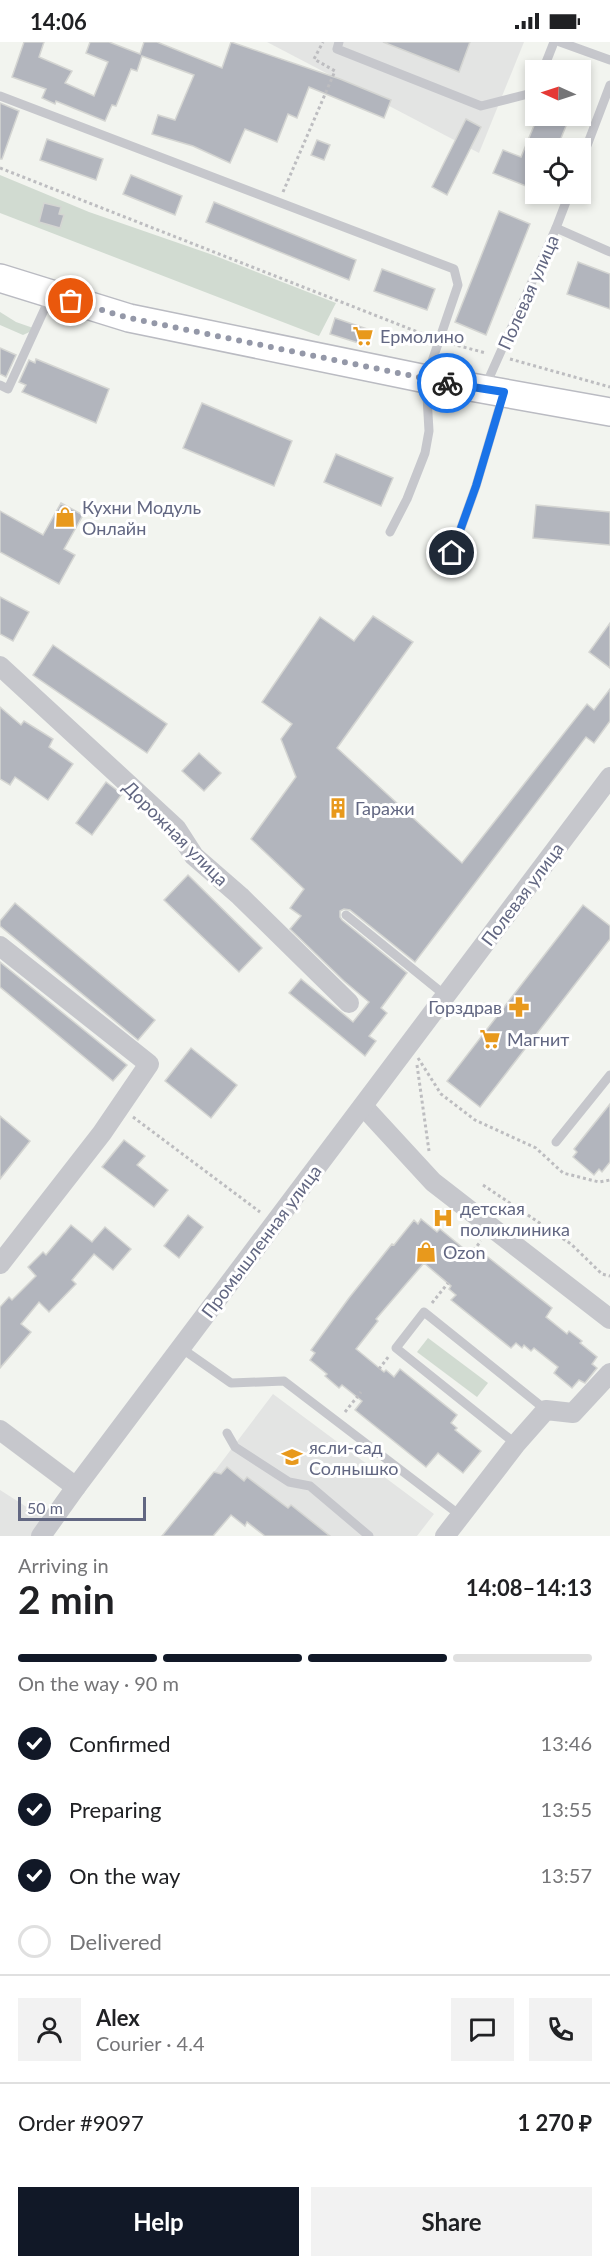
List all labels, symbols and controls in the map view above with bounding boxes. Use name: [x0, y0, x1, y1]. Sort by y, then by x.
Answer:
text: 14:06: [30, 8, 87, 35]
north arrow: [525, 60, 591, 126]
map controls: [525, 60, 591, 204]
button: locate: [525, 138, 591, 204]
street label: Полевая улица: [493, 231, 563, 353]
pin: [45, 275, 96, 326]
icon: bag: [54, 284, 87, 317]
supermarket icon: Ермолино: [351, 324, 375, 348]
place label: Ермолино: [380, 325, 464, 347]
courier: [417, 353, 477, 413]
icon: bike: [431, 367, 464, 400]
place label: Кухни Модуль Онлайн: [82, 496, 201, 539]
shop icon: Кухни Модуль Онлайн: [53, 505, 77, 529]
pin: [426, 527, 477, 578]
icon: home: [435, 536, 468, 569]
street label: Дорожная улица: [119, 776, 233, 890]
building icon: Гаражи: [326, 796, 350, 820]
place label: Гаражи: [355, 797, 415, 819]
street label: Полевая улица: [476, 838, 568, 950]
pharmacy icon: Горздрав: [507, 995, 531, 1019]
place label: Горздрав: [428, 996, 502, 1018]
supermarket icon: Магнит: [478, 1027, 502, 1051]
place label: Магнит: [507, 1028, 569, 1050]
street label: Промышленная улица: [196, 1160, 326, 1322]
place label: детская поликлиника: [460, 1197, 570, 1240]
hospital icon: детская поликлиника: [431, 1206, 455, 1230]
shop icon: Ozon: [414, 1240, 438, 1264]
place label: Ozon: [443, 1241, 485, 1263]
place label: ясли-сад Солнышко: [309, 1436, 398, 1479]
school or university icon: ясли-сад Солнышко: [280, 1445, 304, 1469]
scale bar: [18, 1494, 146, 1522]
text: 50 m: [27, 1498, 63, 1517]
text: Arriving in: [18, 1553, 109, 1577]
text: 14:08–14:13: [466, 1574, 592, 1601]
text: 2 min: [18, 1576, 115, 1622]
text: On the way · 90 m: [18, 1671, 179, 1695]
icon: check: [18, 1727, 51, 1760]
text: Confirmed: [69, 1730, 171, 1757]
text: 13:46: [541, 1731, 592, 1755]
icon: check: [18, 1793, 51, 1826]
text: Preparing: [69, 1796, 161, 1823]
text: 13:55: [541, 1797, 592, 1821]
icon: check: [18, 1859, 51, 1892]
text: On the way: [69, 1862, 180, 1889]
text: 13:57: [541, 1863, 592, 1887]
text: Delivered: [69, 1928, 162, 1955]
button: person: [18, 1998, 81, 2061]
button: chat: [451, 1998, 514, 2061]
button: phone: [529, 1998, 592, 2061]
text: Alex: [96, 2004, 140, 2031]
text: Courier · 4.4: [96, 2031, 205, 2055]
text: Order #9097: [18, 2109, 144, 2136]
text: 1 270 ₽: [517, 2109, 592, 2136]
button: Help: [18, 2187, 299, 2256]
button: Share: [311, 2187, 592, 2256]

